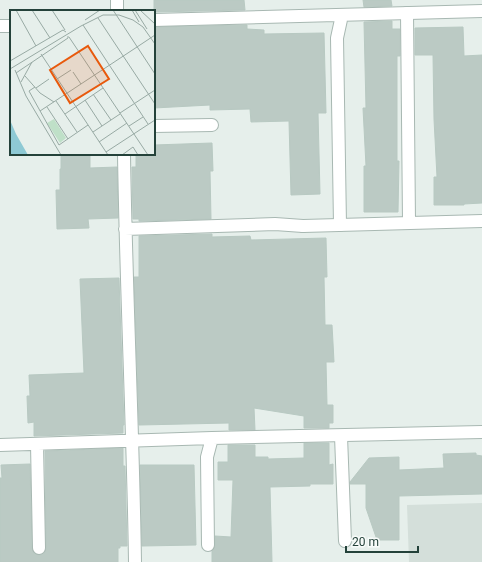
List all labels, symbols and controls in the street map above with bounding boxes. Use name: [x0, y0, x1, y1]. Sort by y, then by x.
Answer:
inset map: [10, 10, 155, 155]
scale bar: [346, 528, 418, 554]
text: 20 m: [352, 535, 379, 549]

